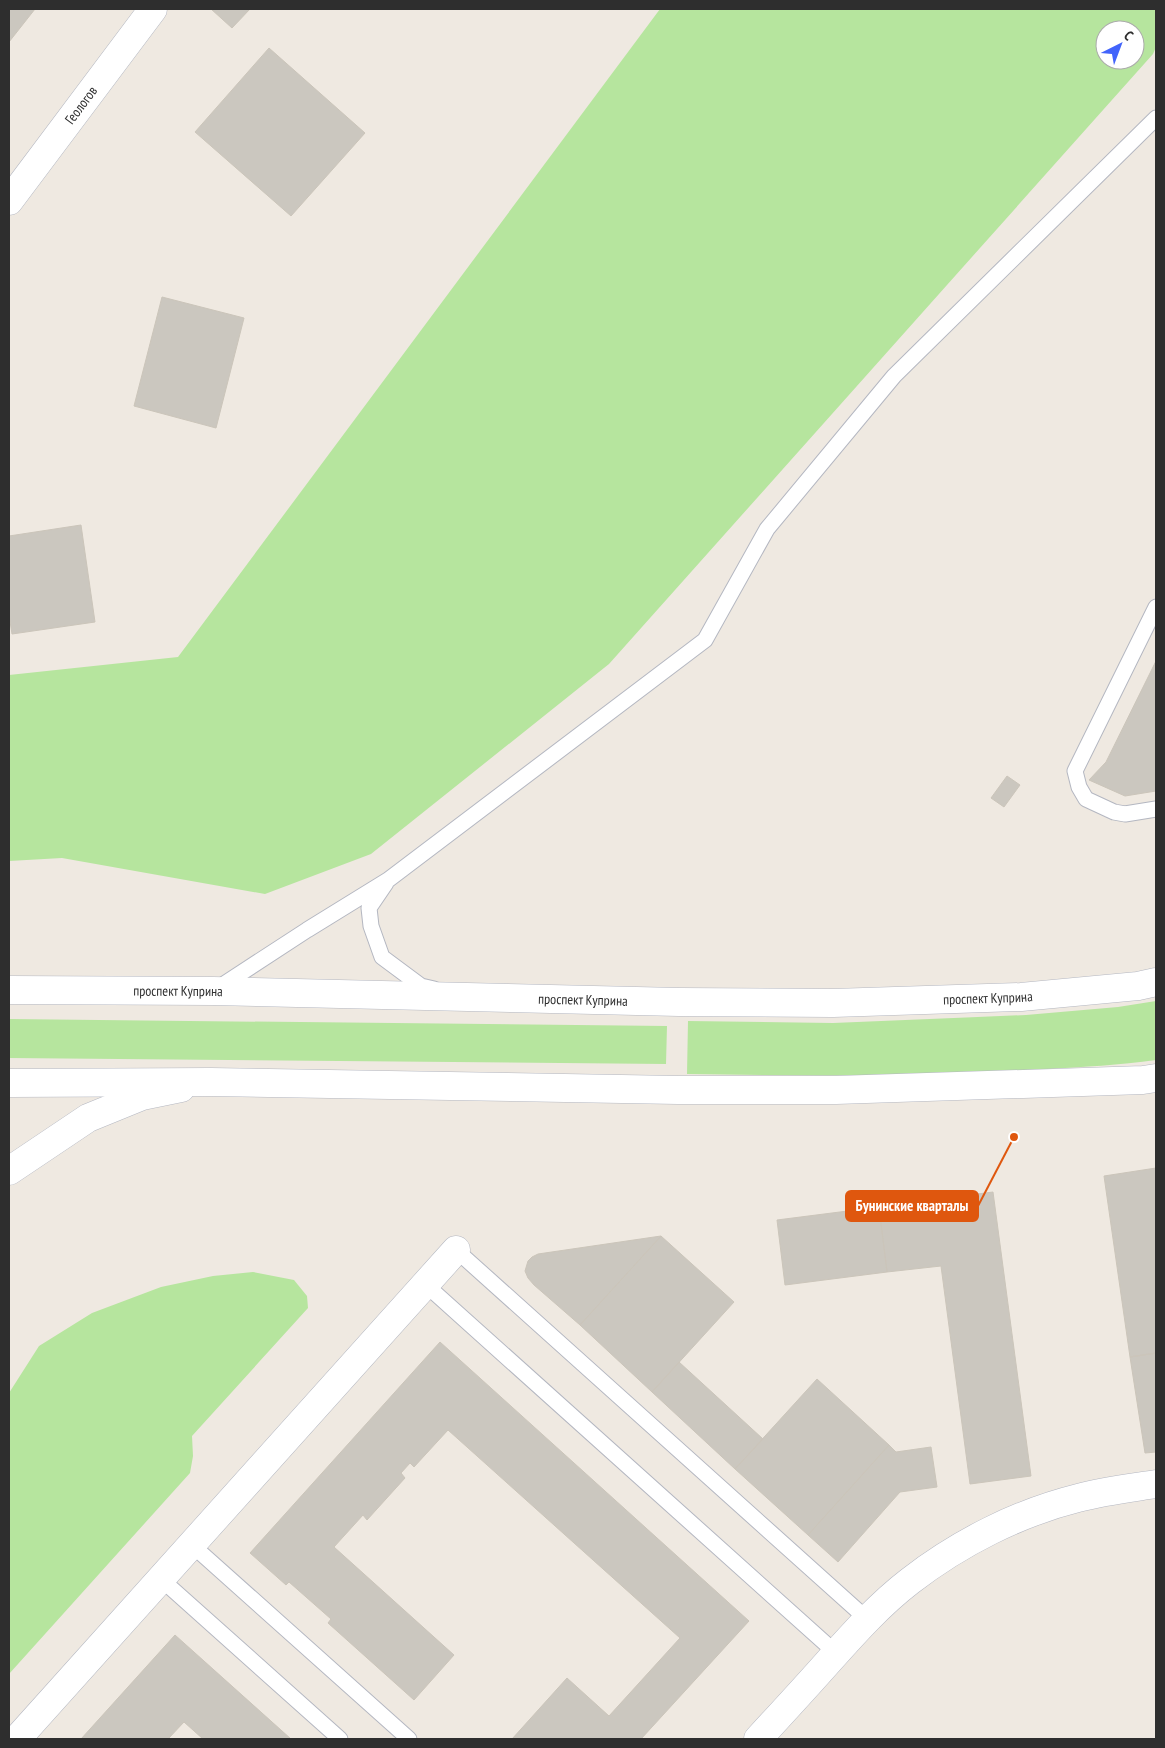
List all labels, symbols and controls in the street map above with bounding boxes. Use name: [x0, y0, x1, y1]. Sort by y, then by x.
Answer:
north arrow: [1095, 20, 1145, 70]
text: С: [1120, 27, 1138, 45]
street label: Геологов: [61, 82, 101, 128]
street label: проспект Куприна: [133, 982, 223, 1000]
street label: проспект Куприна: [943, 987, 1033, 1008]
street label: проспект Куприна: [538, 990, 628, 1010]
callout: Бунинские кварталы: [846, 1191, 978, 1221]
text: Бунинские кварталы: [856, 1196, 969, 1215]

